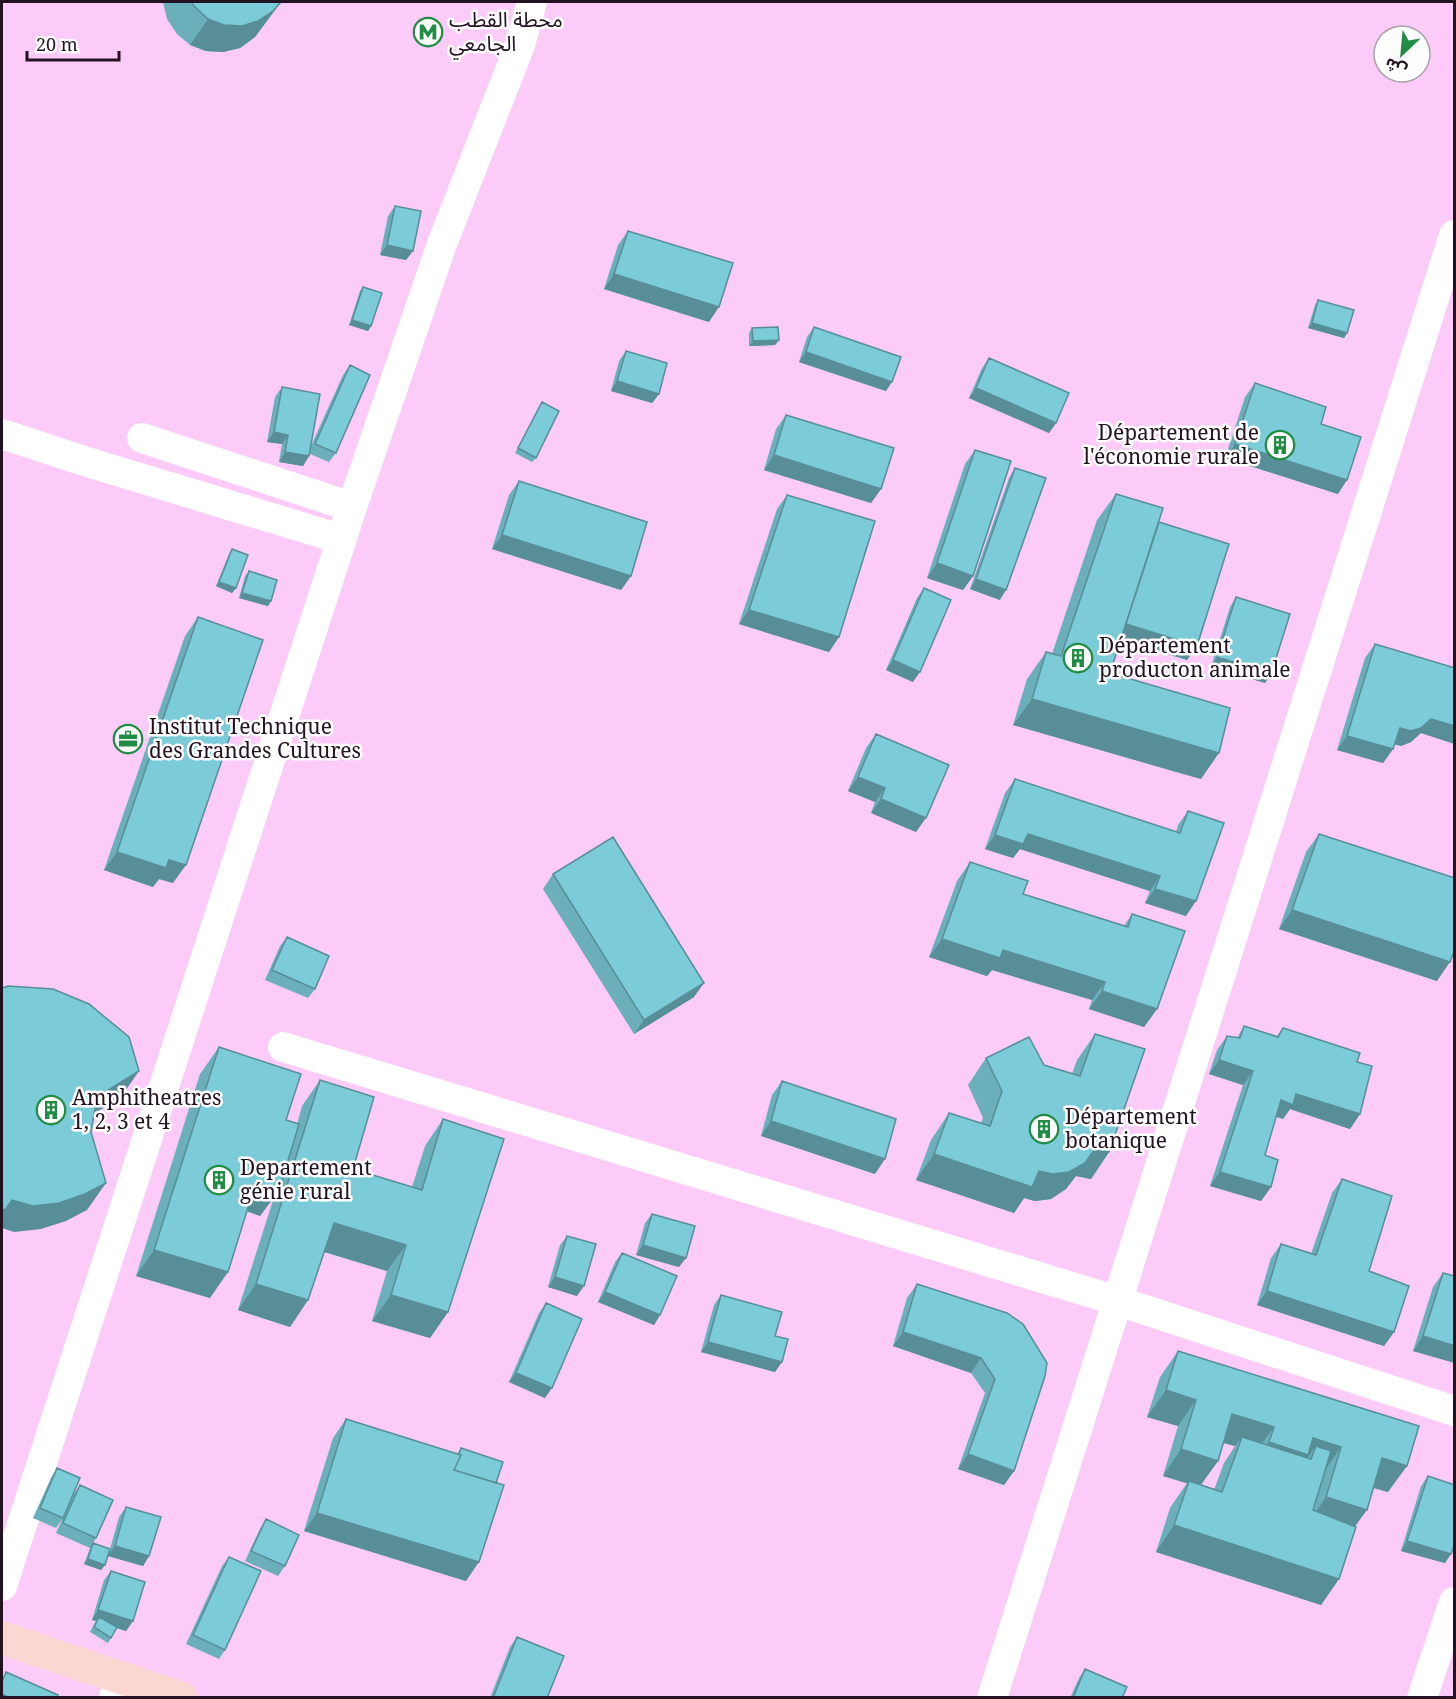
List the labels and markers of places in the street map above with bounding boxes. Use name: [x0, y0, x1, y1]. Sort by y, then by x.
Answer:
place label: محطة القطب الجامعي: [449, 5, 563, 60]
metro station icon: محطة القطب الجامعي: [412, 16, 444, 48]
place label: Département de l'économie rurale: [1083, 418, 1259, 470]
building icon: Département de l'économie rurale: [1264, 429, 1296, 461]
place label: Département producton animale: [1099, 631, 1290, 683]
building icon: Département producton animale: [1062, 642, 1094, 674]
place label: Institut Technique des Grandes Cultures: [149, 712, 361, 764]
office icon: Institut Technique des Grandes Cultures: [112, 723, 144, 755]
place label: Amphitheatres 1, 2, 3 et 4: [72, 1083, 221, 1135]
building icon: Amphitheatres 1, 2, 3 et 4: [35, 1094, 67, 1126]
place label: Département botanique: [1065, 1102, 1197, 1154]
building icon: Département botanique: [1028, 1113, 1060, 1145]
place label: Departement génie rural: [240, 1153, 372, 1205]
building icon: Departement génie rural: [203, 1164, 235, 1196]

